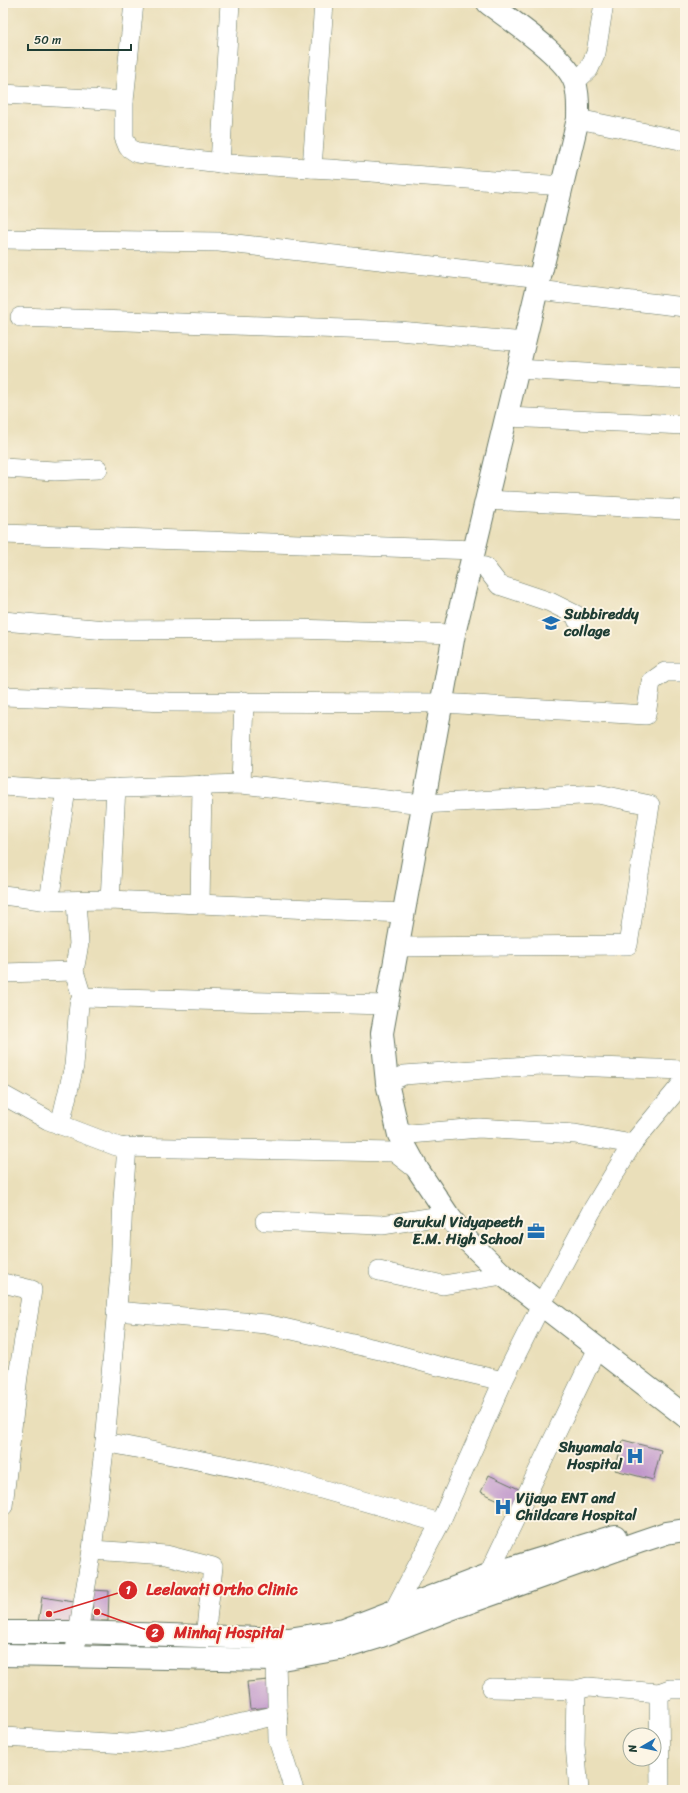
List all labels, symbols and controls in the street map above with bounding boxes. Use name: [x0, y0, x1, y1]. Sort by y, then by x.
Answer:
scale bar: [28, 26, 131, 52]
text: 50 m: [34, 29, 61, 51]
place label: Subbireddy collage: [563, 601, 639, 644]
school or university icon: Subbireddy collage: [541, 613, 561, 633]
place label: Gurukul Vidyapeeth E.M. High School: [393, 1209, 524, 1252]
office icon: Gurukul Vidyapeeth E.M. High School: [526, 1221, 546, 1241]
place label: Shyamala Hospital: [558, 1434, 623, 1477]
hospital icon: Shyamala Hospital: [625, 1446, 645, 1466]
place label: Vijaya ENT and Childcare Hospital: [515, 1485, 637, 1528]
hospital icon: Vijaya ENT and Childcare Hospital: [493, 1497, 513, 1517]
text: Leelavati Ortho Clinic: [146, 1575, 299, 1604]
callout: Leelavati Ortho Clinic: [118, 1576, 305, 1604]
text: 1: [125, 1579, 131, 1601]
text: Minhaj Hospital: [173, 1618, 285, 1647]
callout: Minhaj Hospital: [145, 1619, 292, 1647]
text: 2: [151, 1622, 159, 1644]
north arrow: [622, 1727, 662, 1767]
text: N: [623, 1743, 643, 1755]

